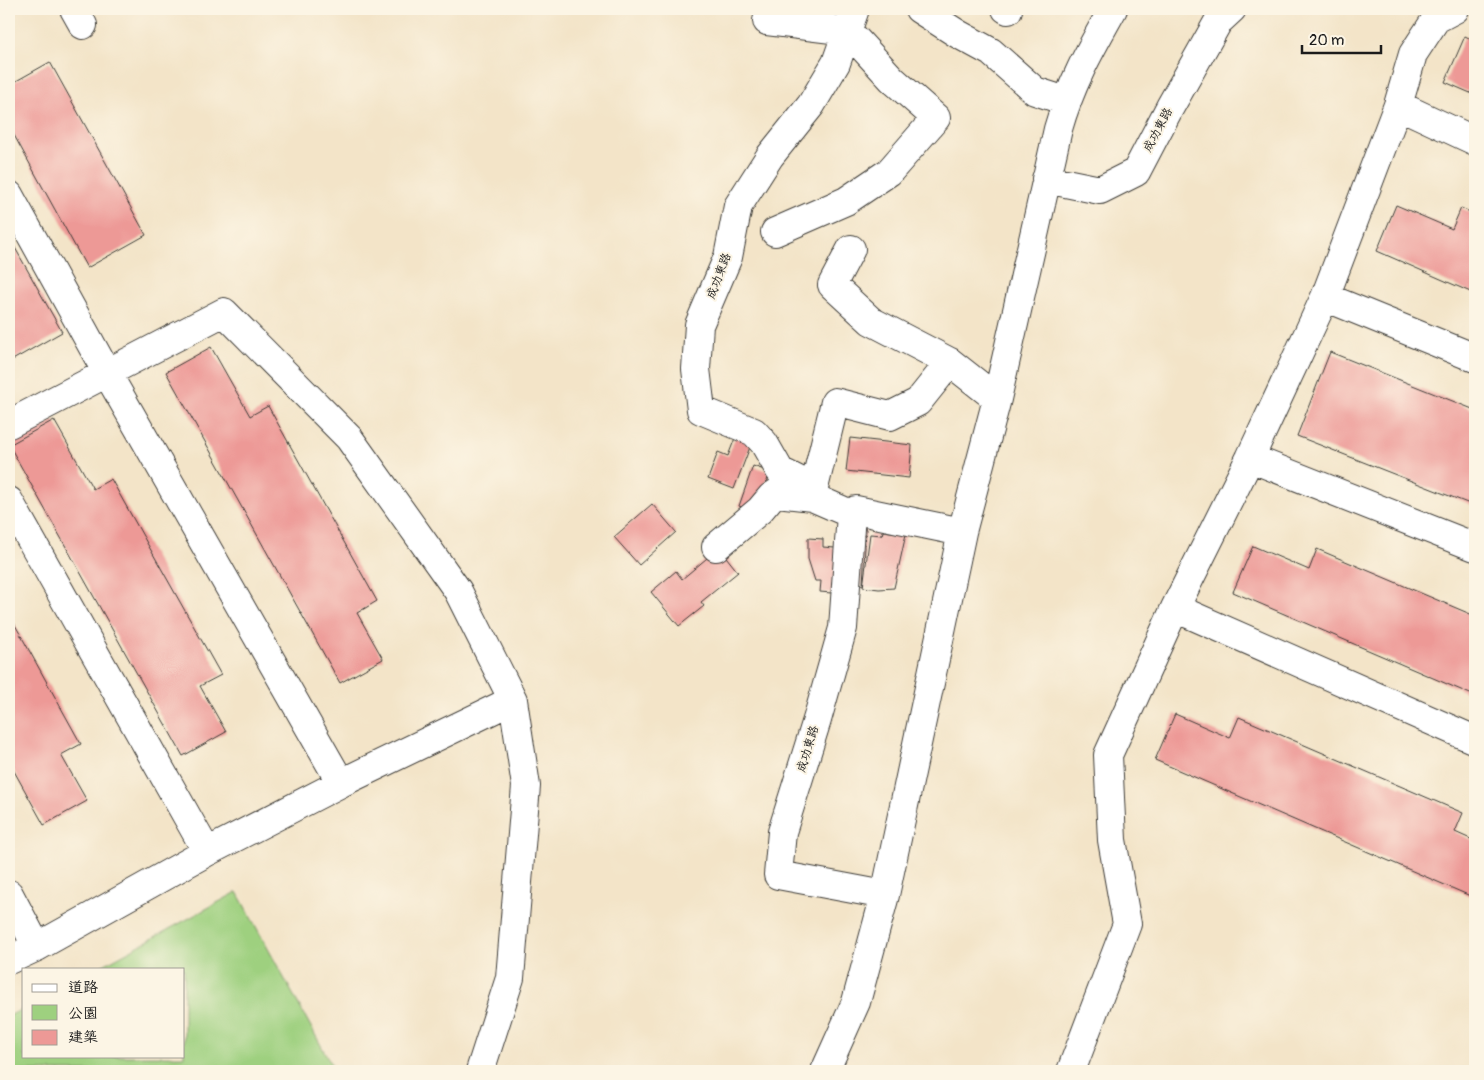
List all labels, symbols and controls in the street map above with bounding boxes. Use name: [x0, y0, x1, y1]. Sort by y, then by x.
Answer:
scale bar: [1302, 22, 1380, 54]
text: 20 m: [1309, 31, 1344, 50]
street label: 成功東路: [1140, 105, 1176, 155]
street label: 成功東路: [703, 251, 735, 301]
street label: 成功東路: [794, 724, 822, 774]
legend: [22, 968, 185, 1058]
text: 道路: [68, 978, 98, 997]
text: 公園: [68, 1004, 98, 1023]
text: 建築: [68, 1028, 98, 1047]

